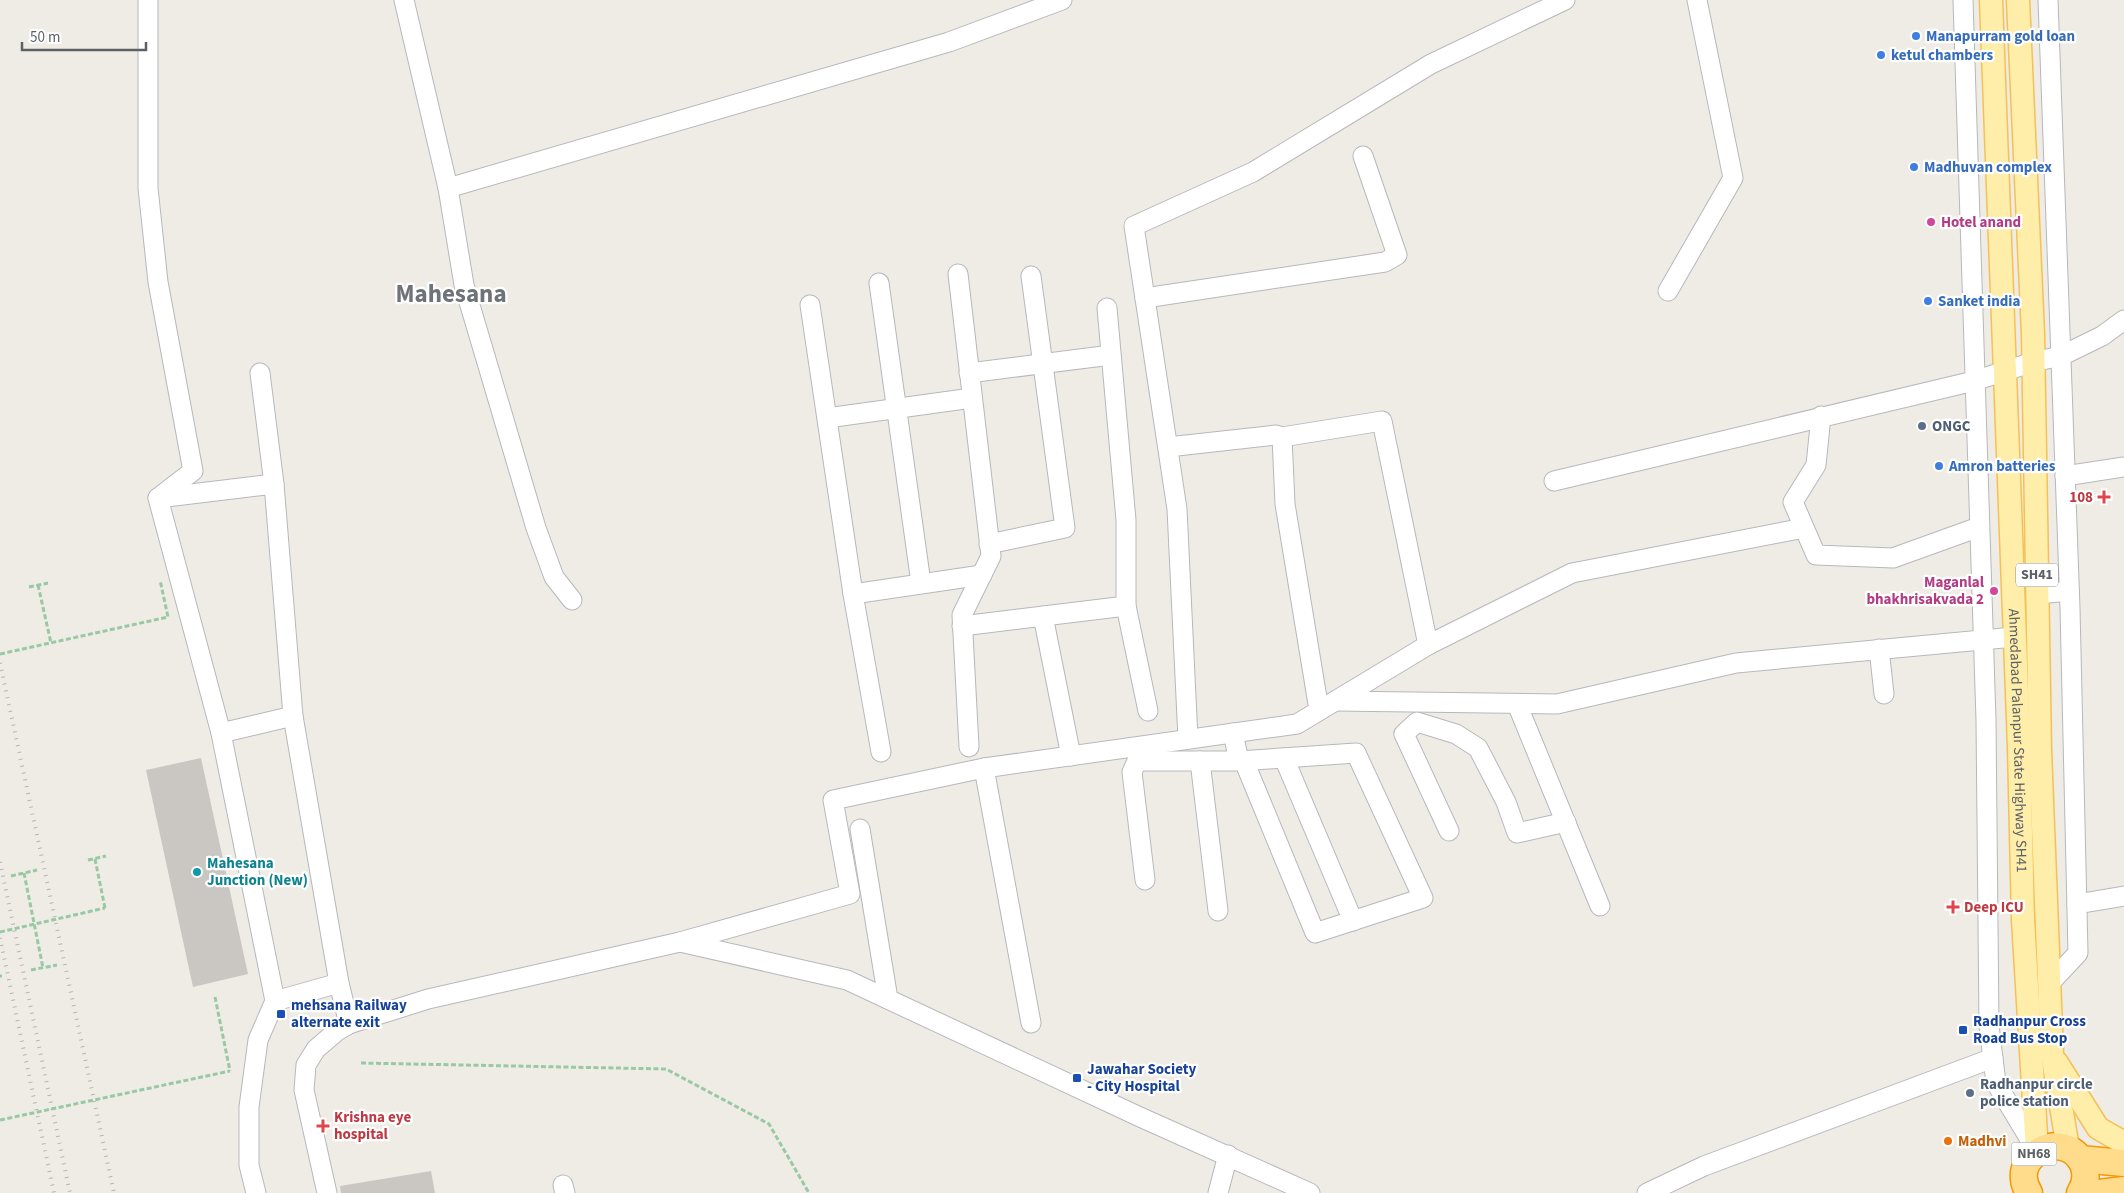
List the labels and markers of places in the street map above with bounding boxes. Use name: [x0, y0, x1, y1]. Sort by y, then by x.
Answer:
place label: Manapurram gold loan: [1926, 26, 2075, 47]
marker: Manapurram gold loan: [1910, 30, 1922, 42]
place label: ketul chambers: [1891, 45, 1994, 66]
marker: ketul chambers: [1875, 49, 1887, 61]
place label: Madhuvan complex: [1924, 157, 2052, 178]
marker: Madhuvan complex: [1908, 161, 1920, 173]
place label: Hotel anand: [1941, 212, 2021, 233]
marker: Hotel anand: [1925, 216, 1937, 228]
place label: Sanket india: [1938, 291, 2020, 312]
marker: Sanket india: [1922, 295, 1934, 307]
place label: ONGC: [1932, 416, 1971, 437]
marker: ONGC: [1916, 420, 1928, 432]
place label: Amron batteries: [1948, 456, 2056, 477]
marker: Amron batteries: [1933, 460, 1945, 472]
place label: 108: [2069, 487, 2093, 508]
marker: 108: [2097, 490, 2111, 504]
place label: Maganlal bhakhrisakvada 2: [1866, 572, 1985, 610]
marker: Maganlal bhakhrisakvada 2: [1988, 585, 2000, 597]
place label: Mahesana Junction (New): [207, 853, 308, 891]
marker: Mahesana Junction (New): [191, 866, 203, 878]
place label: Deep ICU: [1964, 897, 2024, 918]
marker: Deep ICU: [1946, 900, 1960, 914]
place label: mehsana Railway alternate exit: [291, 995, 407, 1033]
marker: mehsana Railway alternate exit: [275, 1008, 287, 1020]
place label: Radhanpur Cross Road Bus Stop: [1973, 1011, 2086, 1049]
marker: Radhanpur Cross Road Bus Stop: [1957, 1024, 1969, 1036]
place label: Jawahar Society - City Hospital: [1087, 1059, 1197, 1097]
marker: Jawahar Society - City Hospital: [1071, 1072, 1083, 1084]
place label: Radhanpur circle police station: [1980, 1074, 2093, 1112]
marker: Radhanpur circle police station: [1964, 1087, 1976, 1099]
place label: Krishna eye hospital: [334, 1107, 411, 1145]
marker: Krishna eye hospital: [316, 1119, 330, 1133]
place label: Madhvi: [1958, 1131, 2006, 1152]
marker: Madhvi: [1942, 1135, 1954, 1147]

